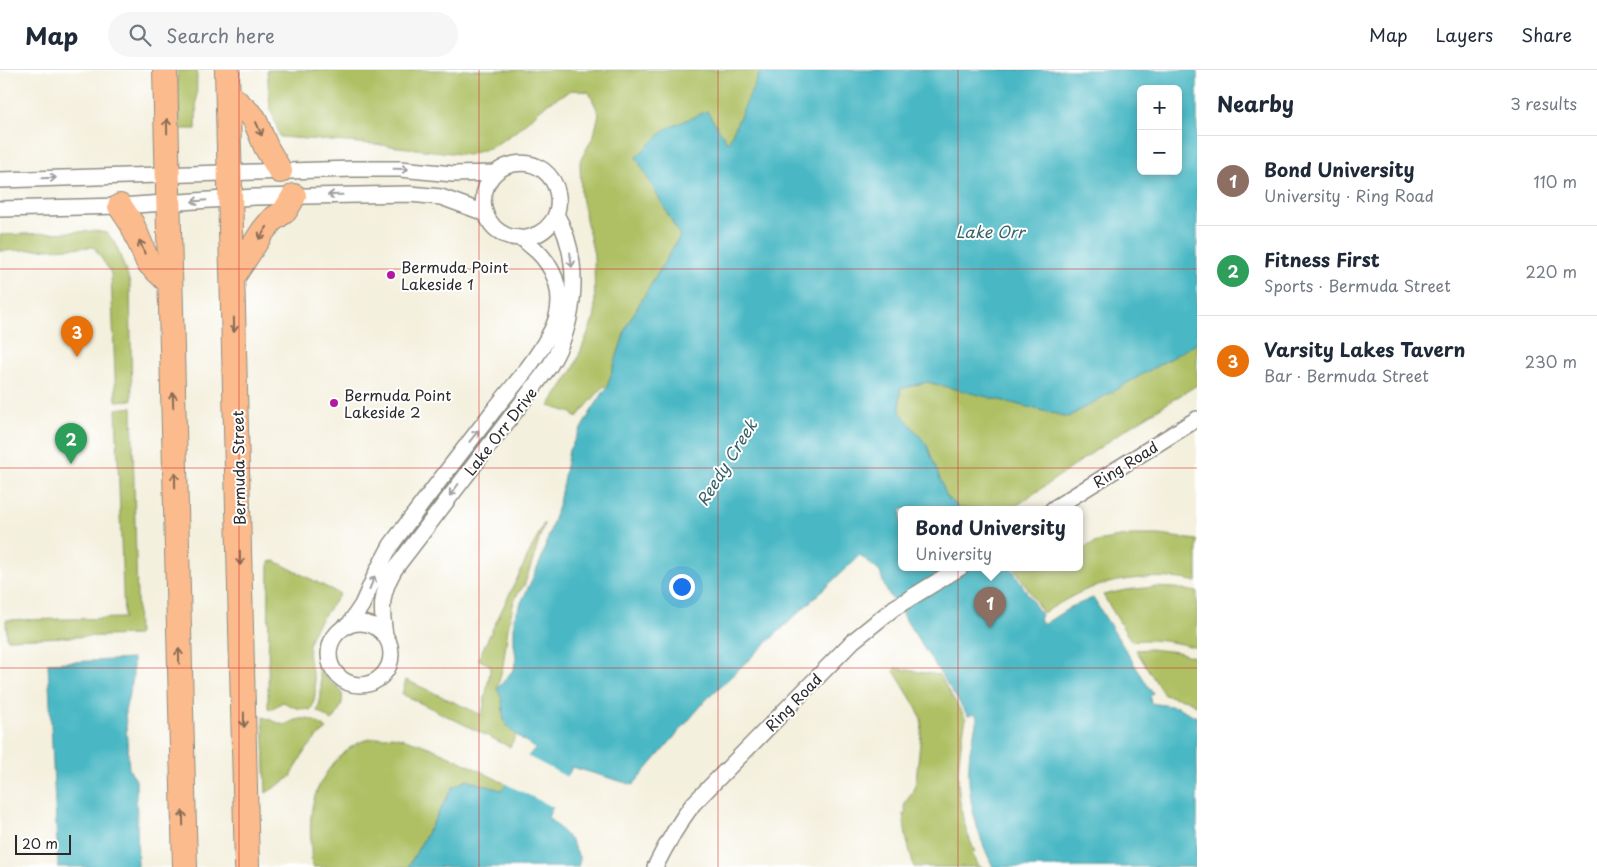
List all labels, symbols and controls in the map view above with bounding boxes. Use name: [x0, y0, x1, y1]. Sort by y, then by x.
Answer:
search box: [108, 12, 458, 57]
text: Map: [25, 17, 78, 53]
icon: search: [126, 21, 154, 49]
text: Search here: [166, 21, 275, 49]
text: Map: [1369, 21, 1408, 48]
text: Layers: [1436, 21, 1493, 48]
text: Share: [1521, 21, 1572, 48]
map controls: [1137, 85, 1182, 175]
button: +: [1137, 85, 1182, 130]
text: Nearby: [1217, 87, 1294, 119]
text: 3 results: [1510, 91, 1577, 115]
one-way arrow: [162, 118, 171, 134]
one-way arrow: [254, 121, 264, 136]
button: −: [1137, 130, 1182, 175]
text: Bond University: [1264, 155, 1414, 183]
one-way arrow: [393, 164, 409, 174]
text: 1: [1229, 169, 1237, 193]
text: 110 m: [1534, 169, 1577, 193]
one-way arrow: [40, 173, 56, 183]
text: University · Ring Road: [1264, 183, 1434, 207]
one-way arrow: [327, 191, 343, 200]
one-way arrow: [192, 196, 208, 206]
water label: Lake Orr: [956, 219, 1027, 243]
one-way arrow: [258, 225, 268, 239]
one-way arrow: [136, 240, 146, 255]
text: Fitness First: [1264, 245, 1380, 273]
one-way arrow: [566, 251, 576, 267]
place label: Bermuda Point Lakeside 1: [401, 255, 508, 295]
text: 2: [1227, 259, 1239, 283]
text: 220 m: [1526, 259, 1577, 283]
marker: Bermuda Point Lakeside 1: [385, 269, 397, 281]
text: Sports · Bermuda Street: [1264, 273, 1451, 297]
pin: 3: [61, 316, 93, 357]
one-way arrow: [229, 317, 239, 333]
text: Varsity Lakes Tavern: [1264, 335, 1465, 363]
text: 3: [1228, 349, 1238, 373]
text: 230 m: [1525, 349, 1577, 373]
text: Bar · Bermuda Street: [1264, 363, 1429, 387]
street label: Lake Orr Drive: [458, 382, 542, 480]
place label: Bermuda Point Lakeside 2: [344, 383, 451, 423]
one-way arrow: [168, 392, 178, 408]
marker: Bermuda Point Lakeside 2: [328, 397, 340, 409]
street label: Bermuda Street: [225, 410, 251, 526]
water label: Reedy Creek: [690, 413, 763, 510]
pin: 2: [55, 423, 87, 464]
one-way arrow: [469, 429, 479, 443]
street label: Ring Road: [1088, 435, 1162, 493]
one-way arrow: [170, 472, 180, 488]
one-way arrow: [449, 483, 460, 496]
popup: [898, 506, 1083, 571]
text: Bond University: [915, 513, 1066, 541]
text: University: [915, 541, 992, 565]
one-way arrow: [235, 549, 245, 565]
your location: [669, 574, 695, 600]
one-way arrow: [367, 576, 377, 591]
pin: 1: [974, 587, 1006, 628]
one-way arrow: [175, 648, 184, 664]
street label: Ring Road: [759, 668, 827, 736]
one-way arrow: [239, 712, 248, 728]
one-way arrow: [179, 811, 188, 827]
scale bar: [15, 832, 71, 855]
text: 20 m: [22, 833, 58, 854]

